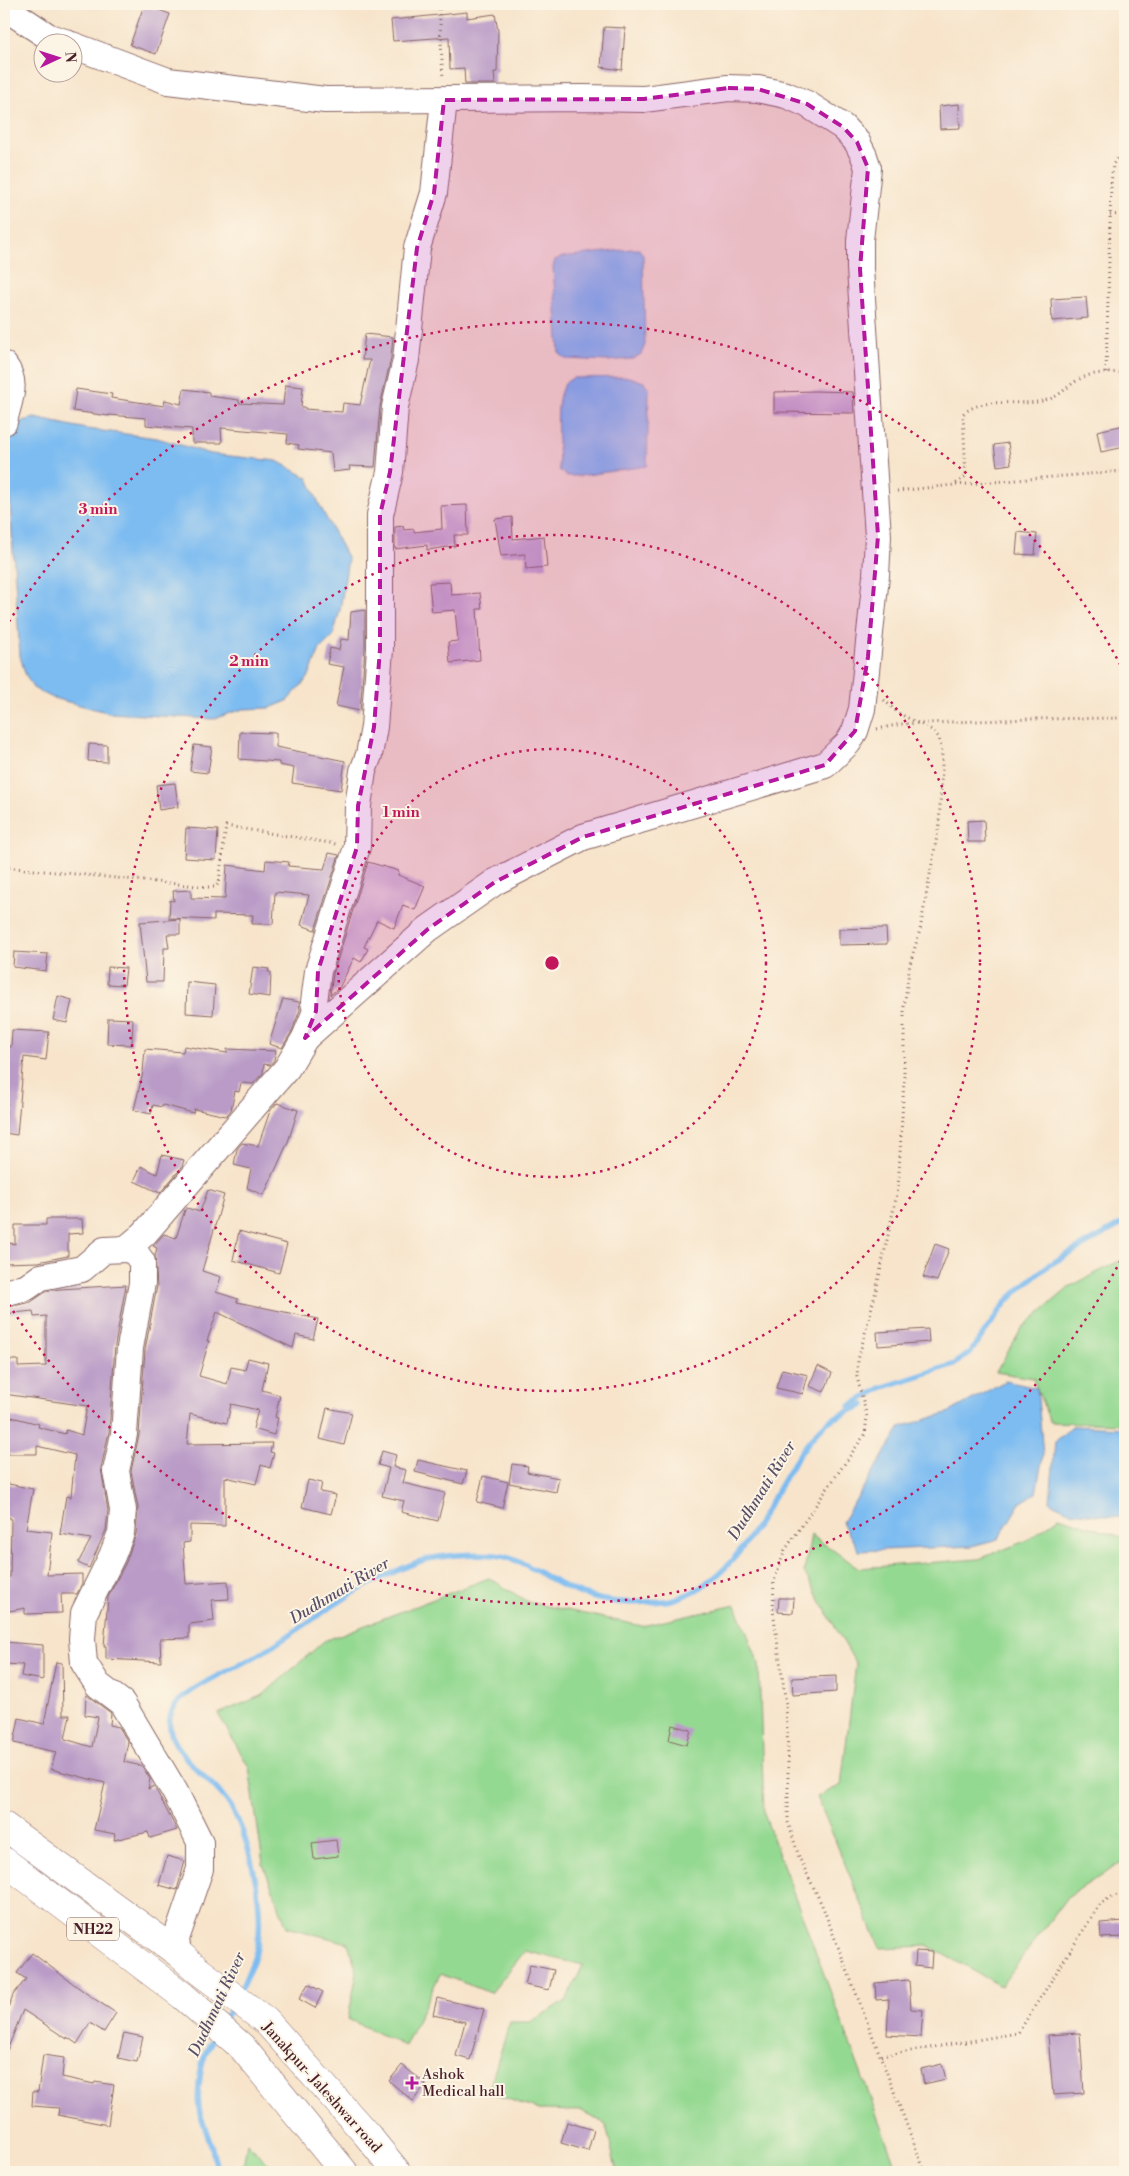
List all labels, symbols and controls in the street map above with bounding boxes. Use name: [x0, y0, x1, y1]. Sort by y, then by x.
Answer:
north arrow: [32, 32, 82, 82]
text: N: [61, 51, 79, 63]
text: 3 min: [78, 500, 118, 519]
text: 2 min: [229, 652, 269, 671]
text: 1 min: [382, 803, 420, 822]
centre of rings: [543, 954, 561, 972]
water label: Dudhmati River: [723, 1436, 801, 1545]
water label: Dudhmati River: [285, 1553, 394, 1629]
road number: NH22: [67, 1918, 119, 1940]
water label: Dudhmati River: [184, 1948, 250, 2061]
street label: Janakpur- Jaleshwar road: [257, 2017, 386, 2157]
place label: Ashok Medical hall: [421, 2065, 505, 2101]
marker: Ashok Medical hall: [406, 2077, 418, 2089]

